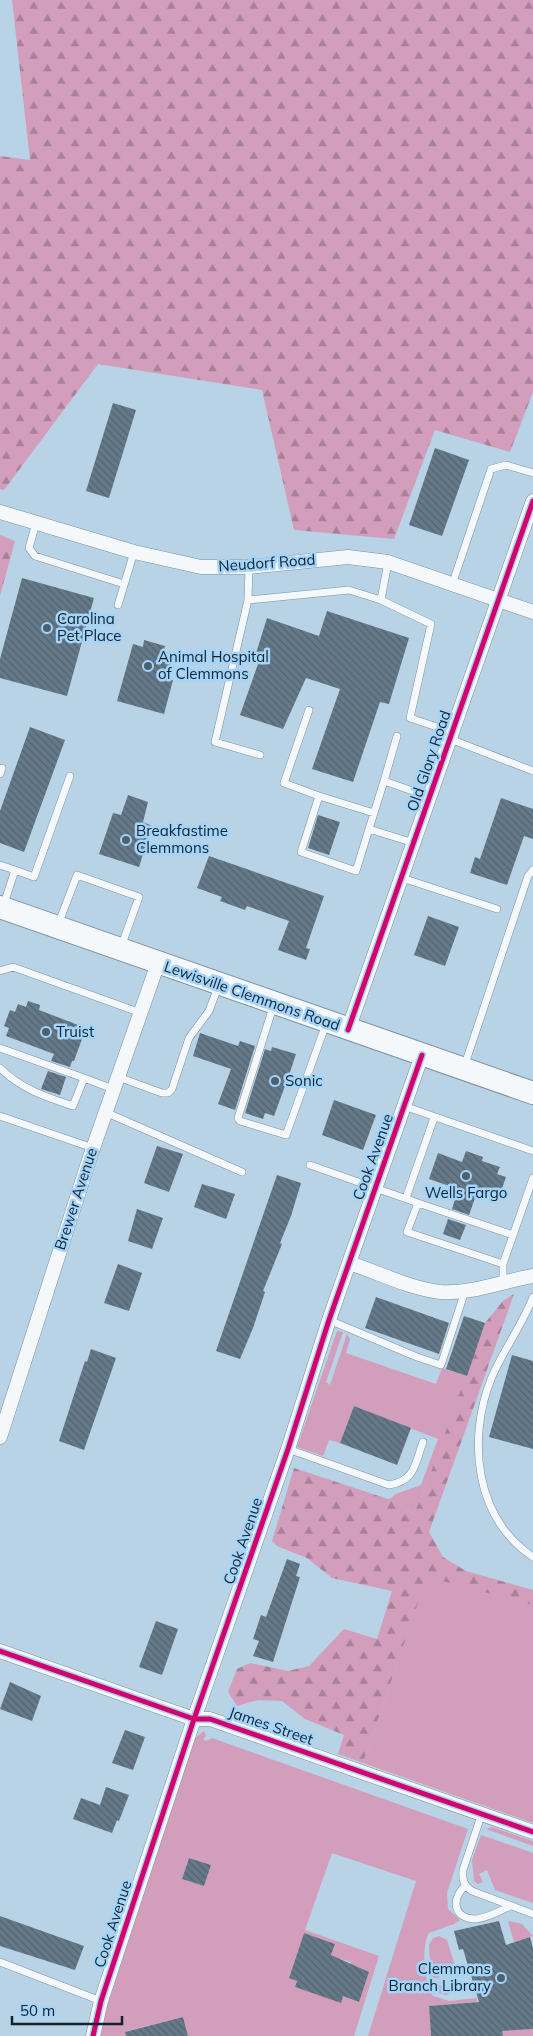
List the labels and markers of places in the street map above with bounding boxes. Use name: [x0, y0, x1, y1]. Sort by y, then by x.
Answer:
place label: Carolina Pet Place: [57, 609, 122, 645]
marker: Carolina Pet Place: [41, 622, 53, 634]
place label: Animal Hospital of Clemmons: [158, 647, 269, 683]
marker: Animal Hospital of Clemmons: [142, 660, 154, 672]
place label: Breakfastime Clemmons: [136, 821, 228, 857]
marker: Breakfastime Clemmons: [120, 834, 132, 846]
place label: Truist: [56, 1022, 94, 1041]
marker: Truist: [40, 1026, 52, 1038]
place label: Sonic: [285, 1071, 323, 1090]
marker: Sonic: [269, 1075, 281, 1087]
marker: Wells Fargo: [460, 1170, 472, 1182]
place label: Wells Fargo: [425, 1183, 507, 1202]
place label: Clemmons Branch Library: [389, 1959, 491, 1995]
marker: Clemmons Branch Library: [495, 1972, 507, 1984]

